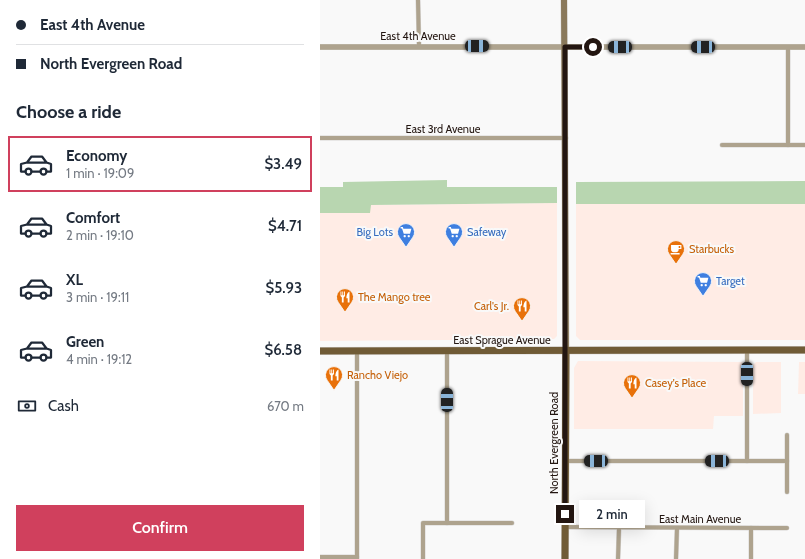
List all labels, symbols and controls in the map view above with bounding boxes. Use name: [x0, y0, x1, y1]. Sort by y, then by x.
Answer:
text: East 4th Avenue: [40, 16, 145, 34]
street label: East 4th Avenue: [380, 29, 456, 43]
route start: [584, 38, 602, 56]
car: [465, 40, 489, 52]
car: [608, 41, 632, 53]
car: [691, 41, 715, 53]
text: North Evergreen Road: [40, 55, 182, 73]
text: Choose a ride: [16, 101, 121, 123]
street label: East 3rd Avenue: [406, 122, 481, 136]
icon: car: [18, 146, 54, 182]
text: Economy: [66, 147, 127, 165]
text: $3.49: [264, 155, 302, 173]
text: 1 min · 19:09: [66, 165, 134, 181]
icon: car: [18, 208, 54, 244]
text: Comfort: [66, 209, 120, 227]
text: $4.71: [268, 217, 302, 235]
supermarket icon: Big Lots: [396, 222, 416, 247]
supermarket icon: Safeway: [444, 222, 464, 247]
place label: Big Lots: [357, 225, 393, 239]
place label: Safeway: [467, 225, 507, 239]
text: 2 min · 19:10: [66, 227, 134, 243]
cafe icon: Starbucks: [666, 239, 686, 264]
place label: Starbucks: [689, 242, 735, 256]
icon: car: [18, 270, 54, 306]
text: XL: [66, 271, 83, 289]
supermarket icon: Target: [693, 271, 713, 296]
place label: Target: [716, 274, 745, 288]
text: $5.93: [266, 279, 302, 297]
restaurant icon: The Mango tree: [335, 287, 355, 312]
text: 3 min · 19:11: [66, 289, 129, 305]
place label: The Mango tree: [358, 290, 431, 304]
restaurant icon: Carl's Jr.: [512, 296, 532, 321]
place label: Carl's Jr.: [474, 299, 509, 313]
icon: car: [18, 332, 54, 368]
text: Green: [66, 333, 104, 351]
street label: East Sprague Avenue: [453, 333, 551, 347]
text: $6.58: [264, 341, 302, 359]
text: 4 min · 19:12: [66, 351, 132, 367]
car: [741, 362, 753, 386]
restaurant icon: Rancho Viejo: [324, 365, 344, 390]
place label: Rancho Viejo: [347, 368, 408, 382]
restaurant icon: Casey's Place: [622, 373, 642, 398]
place label: Casey's Place: [645, 376, 707, 390]
car: [441, 388, 453, 412]
street label: North Evergreen Road: [547, 392, 561, 494]
icon: cash: [16, 395, 38, 417]
text: Cash: [48, 397, 79, 415]
text: 670 m: [267, 398, 304, 414]
car: [584, 455, 608, 467]
car: [705, 455, 729, 467]
callout: 2 min: [579, 500, 645, 528]
button: Confirm: [16, 505, 304, 551]
route end: [556, 505, 574, 523]
text: 2 min: [596, 506, 628, 522]
street label: East Main Avenue: [659, 512, 741, 526]

